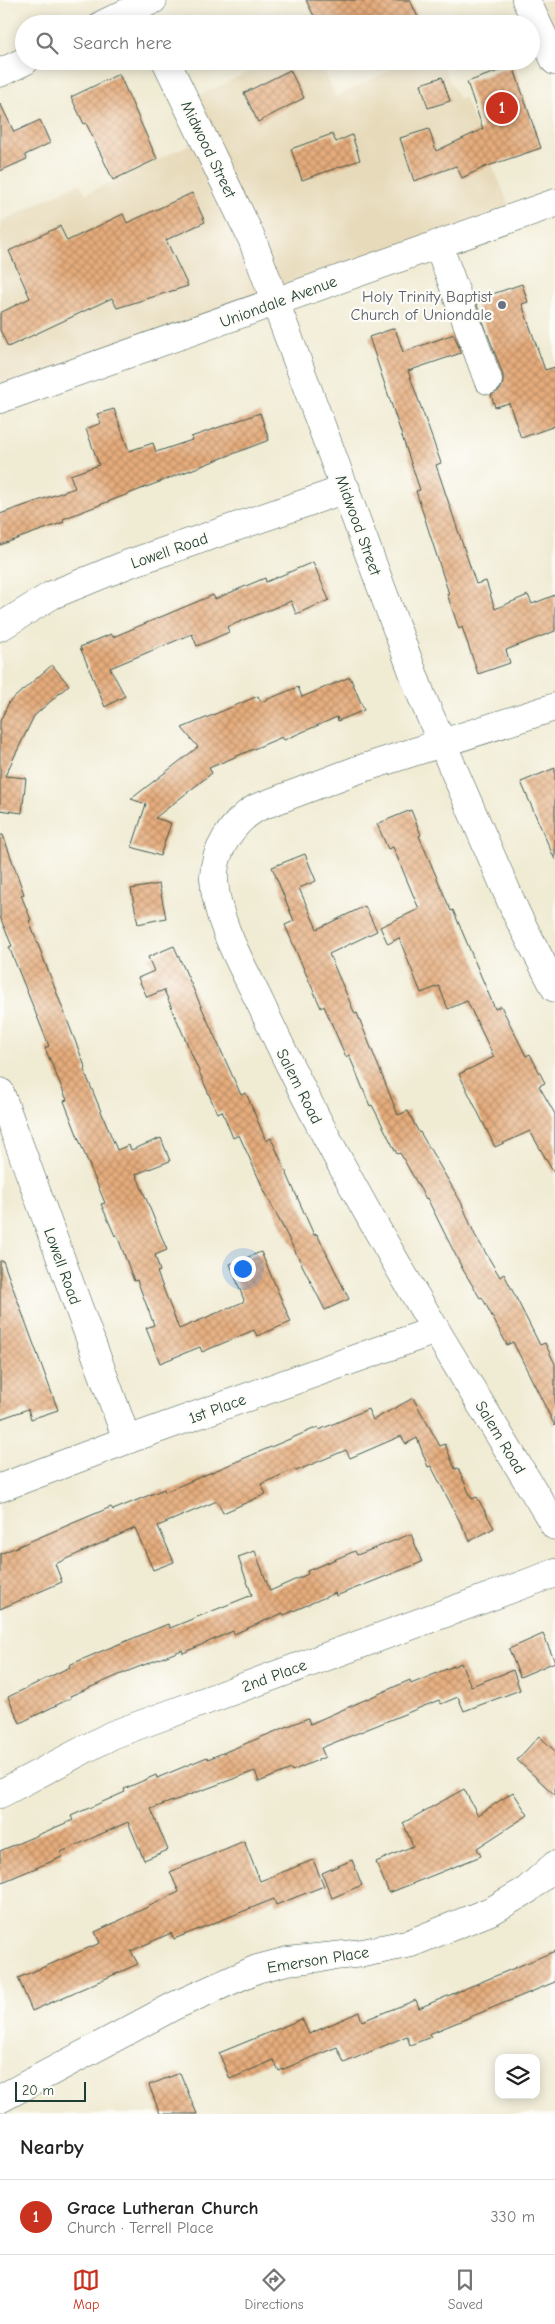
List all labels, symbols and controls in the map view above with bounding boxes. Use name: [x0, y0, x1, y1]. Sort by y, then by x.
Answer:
search box: [15, 15, 540, 70]
icon: search: [33, 29, 61, 57]
text: Search here: [73, 32, 172, 54]
pin: 1: [486, 89, 518, 127]
street label: Midwood Street: [177, 98, 240, 201]
street label: Uniondale Avenue: [217, 272, 339, 331]
place label: Holy Trinity Baptist Church of Uniondale: [351, 288, 492, 324]
marker: Holy Trinity Baptist Church of Uniondale: [496, 299, 508, 311]
street label: Midwood Street: [332, 473, 385, 578]
street label: Lowell Road: [128, 529, 210, 573]
street label: Salem Road: [273, 1046, 326, 1127]
street label: Lowell Road: [40, 1226, 84, 1307]
your location: [230, 1256, 256, 1282]
street label: 1st Place: [186, 1390, 248, 1428]
street label: Salem Road: [471, 1398, 529, 1477]
street label: 2nd Place: [240, 1656, 309, 1696]
street label: Emerson Place: [266, 1943, 370, 1977]
map controls: [495, 2054, 540, 2099]
button: layers: [495, 2054, 540, 2099]
scale bar: [15, 2079, 86, 2102]
text: 20 m: [22, 2082, 54, 2099]
text: Nearby: [20, 2135, 84, 2159]
text: Grace Lutheran Church: [67, 2197, 259, 2219]
text: 1: [33, 2208, 39, 2226]
text: 330 m: [490, 2208, 535, 2226]
text: Church · Terrell Place: [67, 2219, 214, 2237]
tab: Map: [72, 2266, 100, 2313]
tab: Directions: [244, 2266, 304, 2313]
tab: Saved: [448, 2266, 483, 2313]

